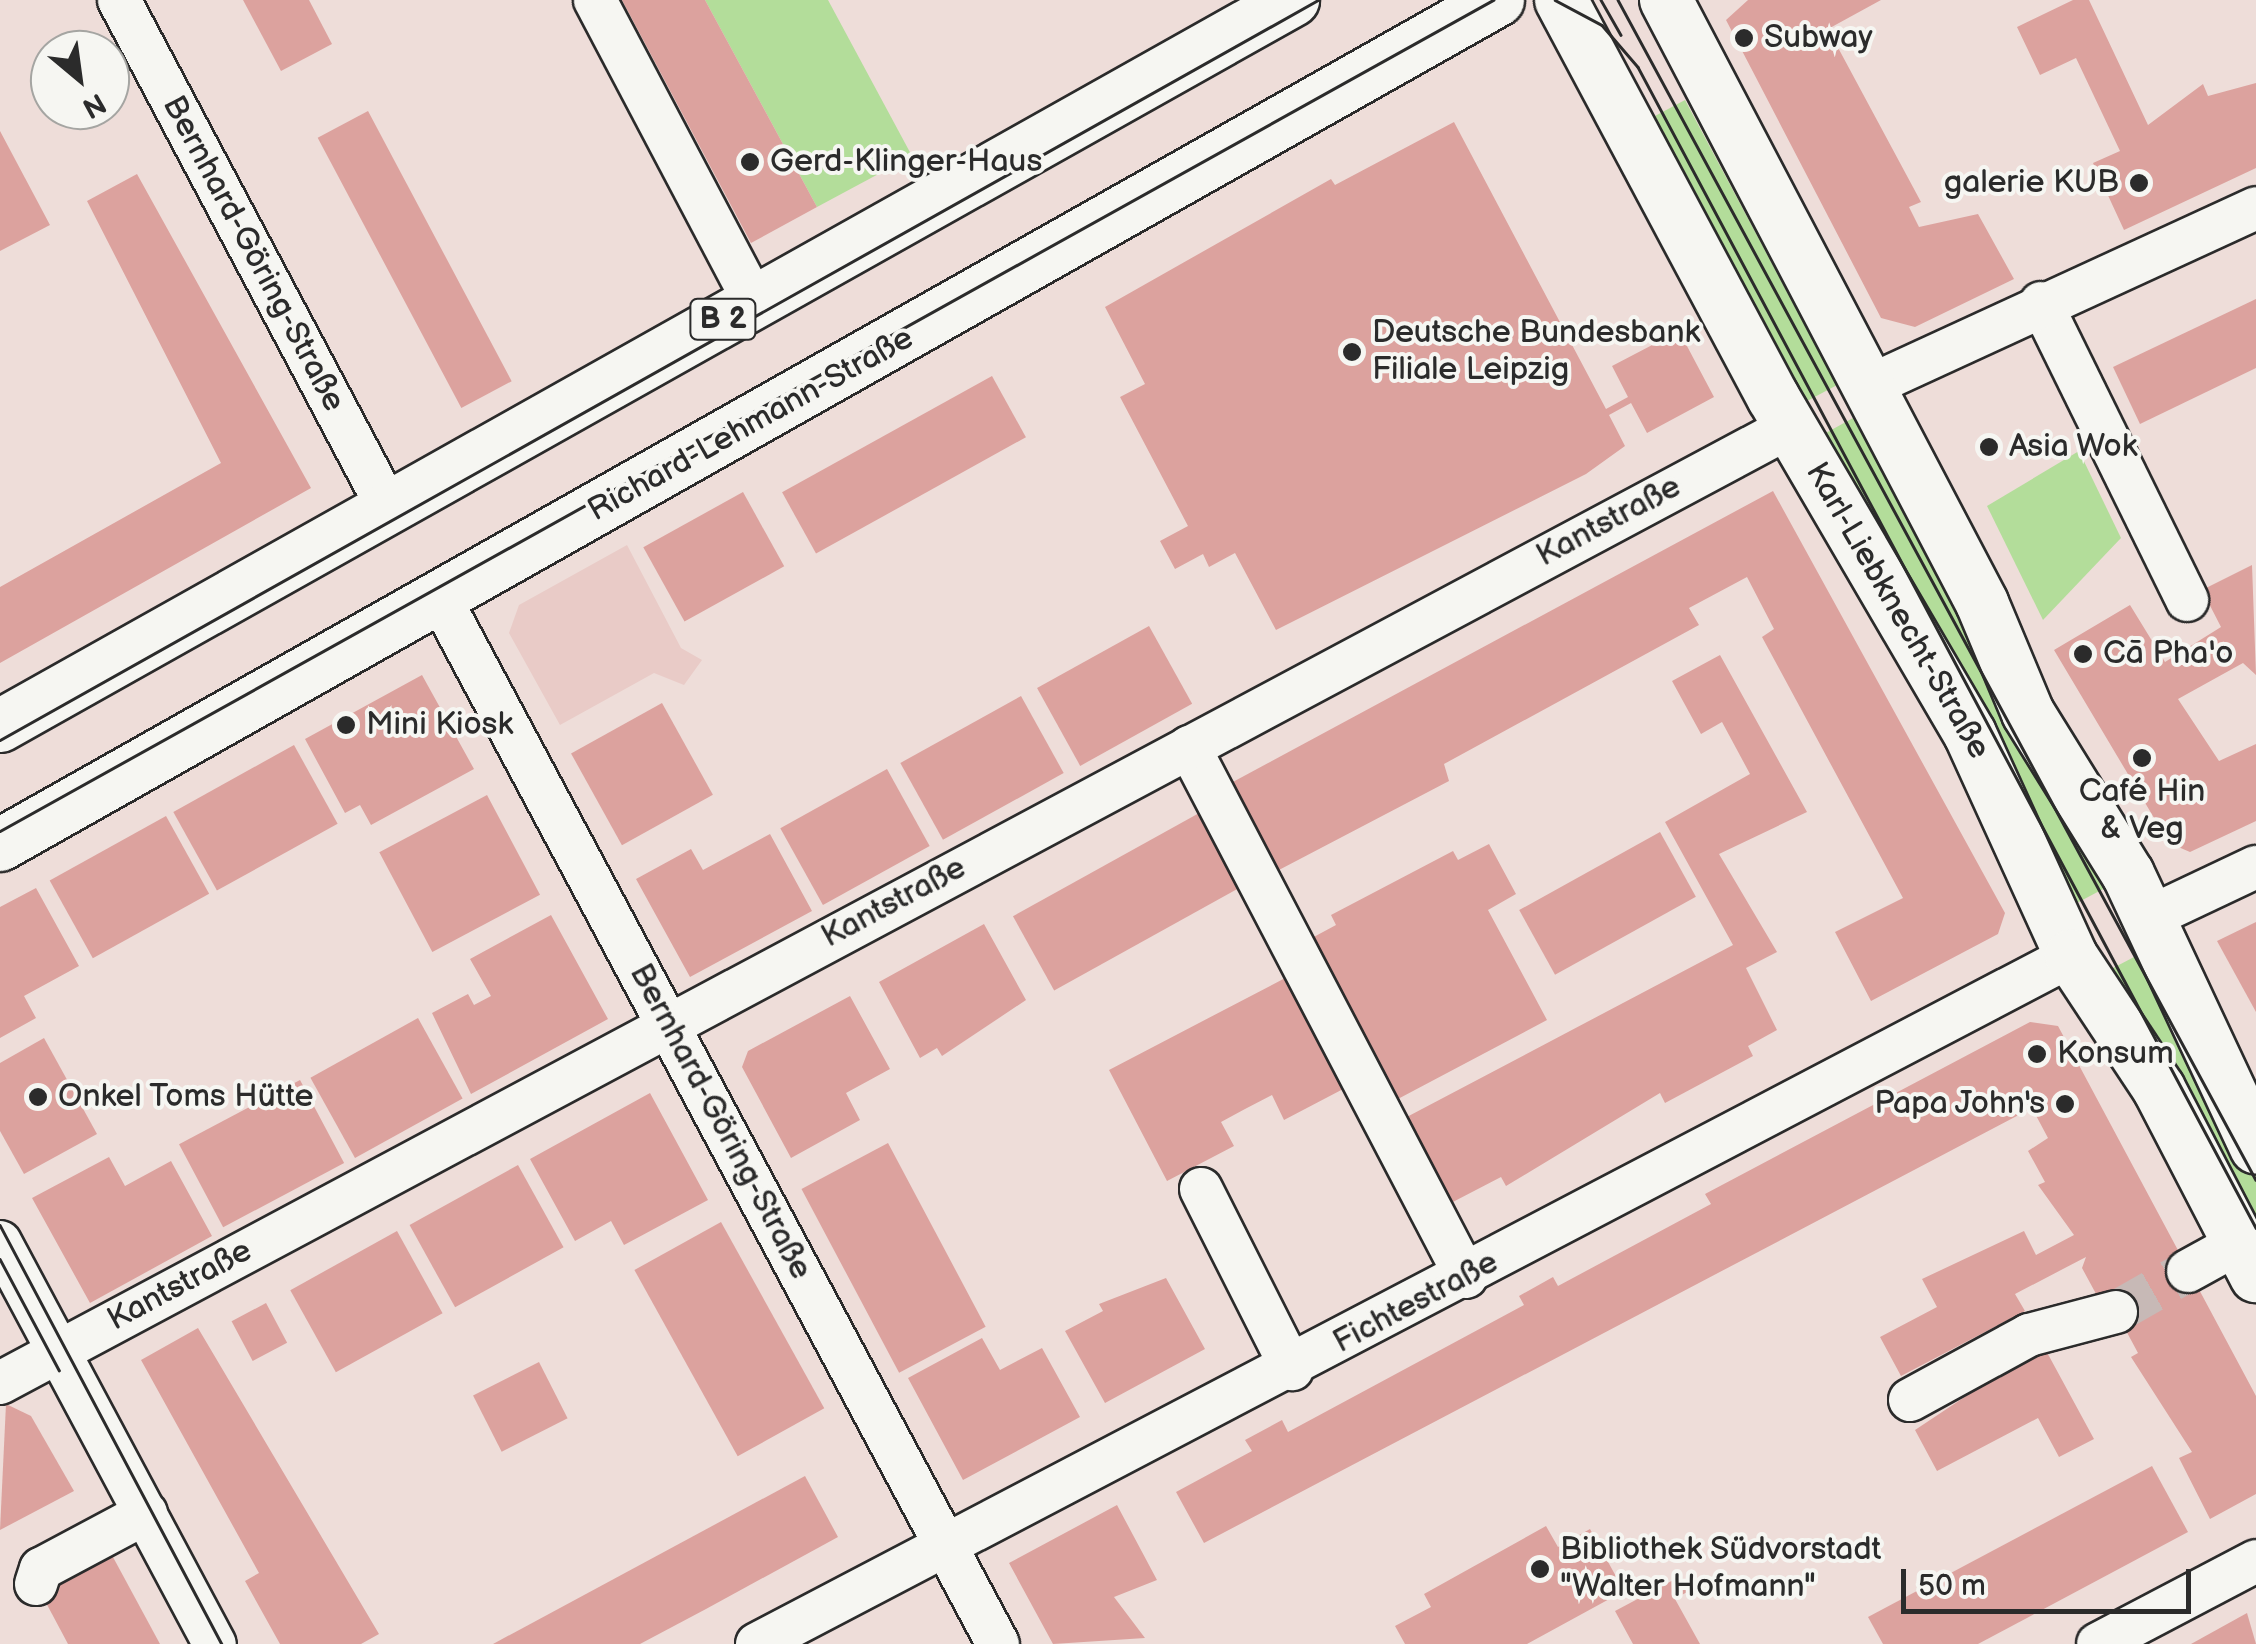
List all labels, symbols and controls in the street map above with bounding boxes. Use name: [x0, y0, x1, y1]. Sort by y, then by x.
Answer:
place label: Subway: [1764, 19, 1873, 57]
marker: Subway: [1733, 27, 1755, 49]
north arrow: [30, 30, 130, 130]
text: N: [77, 85, 111, 124]
street label: Bernhard-Göring-Straße: [154, 90, 352, 418]
place label: Gerd-Klinger-Haus: [770, 143, 1042, 181]
marker: Gerd-Klinger-Haus: [739, 151, 761, 173]
place label: galerie KUB: [1944, 164, 2119, 202]
marker: galerie KUB: [2128, 172, 2150, 194]
road number: B 2: [688, 294, 758, 344]
place label: Deutsche Bundesbank Filiale Leipzig: [1372, 315, 1700, 390]
street label: Richard-Lehmann-Straße: [582, 320, 920, 530]
marker: Deutsche Bundesbank Filiale Leipzig: [1341, 341, 1363, 363]
place label: Asia Wok: [2009, 428, 2139, 466]
marker: Asia Wok: [1978, 436, 2000, 458]
street label: Karl-Liebknecht-Straße: [1796, 456, 1998, 766]
street label: Kantstraße: [1530, 468, 1688, 576]
place label: Cā Pha'o: [2103, 635, 2233, 673]
marker: Cā Pha'o: [2072, 643, 2094, 665]
place label: Mini Kiosk: [366, 706, 513, 744]
marker: Mini Kiosk: [335, 714, 357, 736]
marker: Café Hin & Veg: [2131, 747, 2153, 769]
place label: Café Hin & Veg: [2079, 774, 2205, 849]
street label: Kantstraße: [815, 849, 973, 957]
street label: Bernhard-Göring-Straße: [621, 958, 819, 1286]
place label: Konsum: [2057, 1035, 2174, 1073]
marker: Konsum: [2026, 1043, 2048, 1065]
place label: Onkel Toms Hütte: [58, 1078, 314, 1116]
place label: Papa John's: [1873, 1085, 2045, 1123]
marker: Onkel Toms Hütte: [27, 1086, 49, 1108]
marker: Papa John's: [2054, 1093, 2076, 1115]
street label: Kantstraße: [101, 1232, 259, 1340]
street label: Fichtestraße: [1327, 1244, 1505, 1362]
place label: Bibliothek Südvorstadt "Walter Hofmann": [1560, 1532, 1882, 1607]
scale bar: [1906, 1549, 2196, 1611]
marker: Bibliothek Südvorstadt "Walter Hofmann": [1529, 1558, 1551, 1580]
text: 50 m: [1918, 1568, 1986, 1604]

